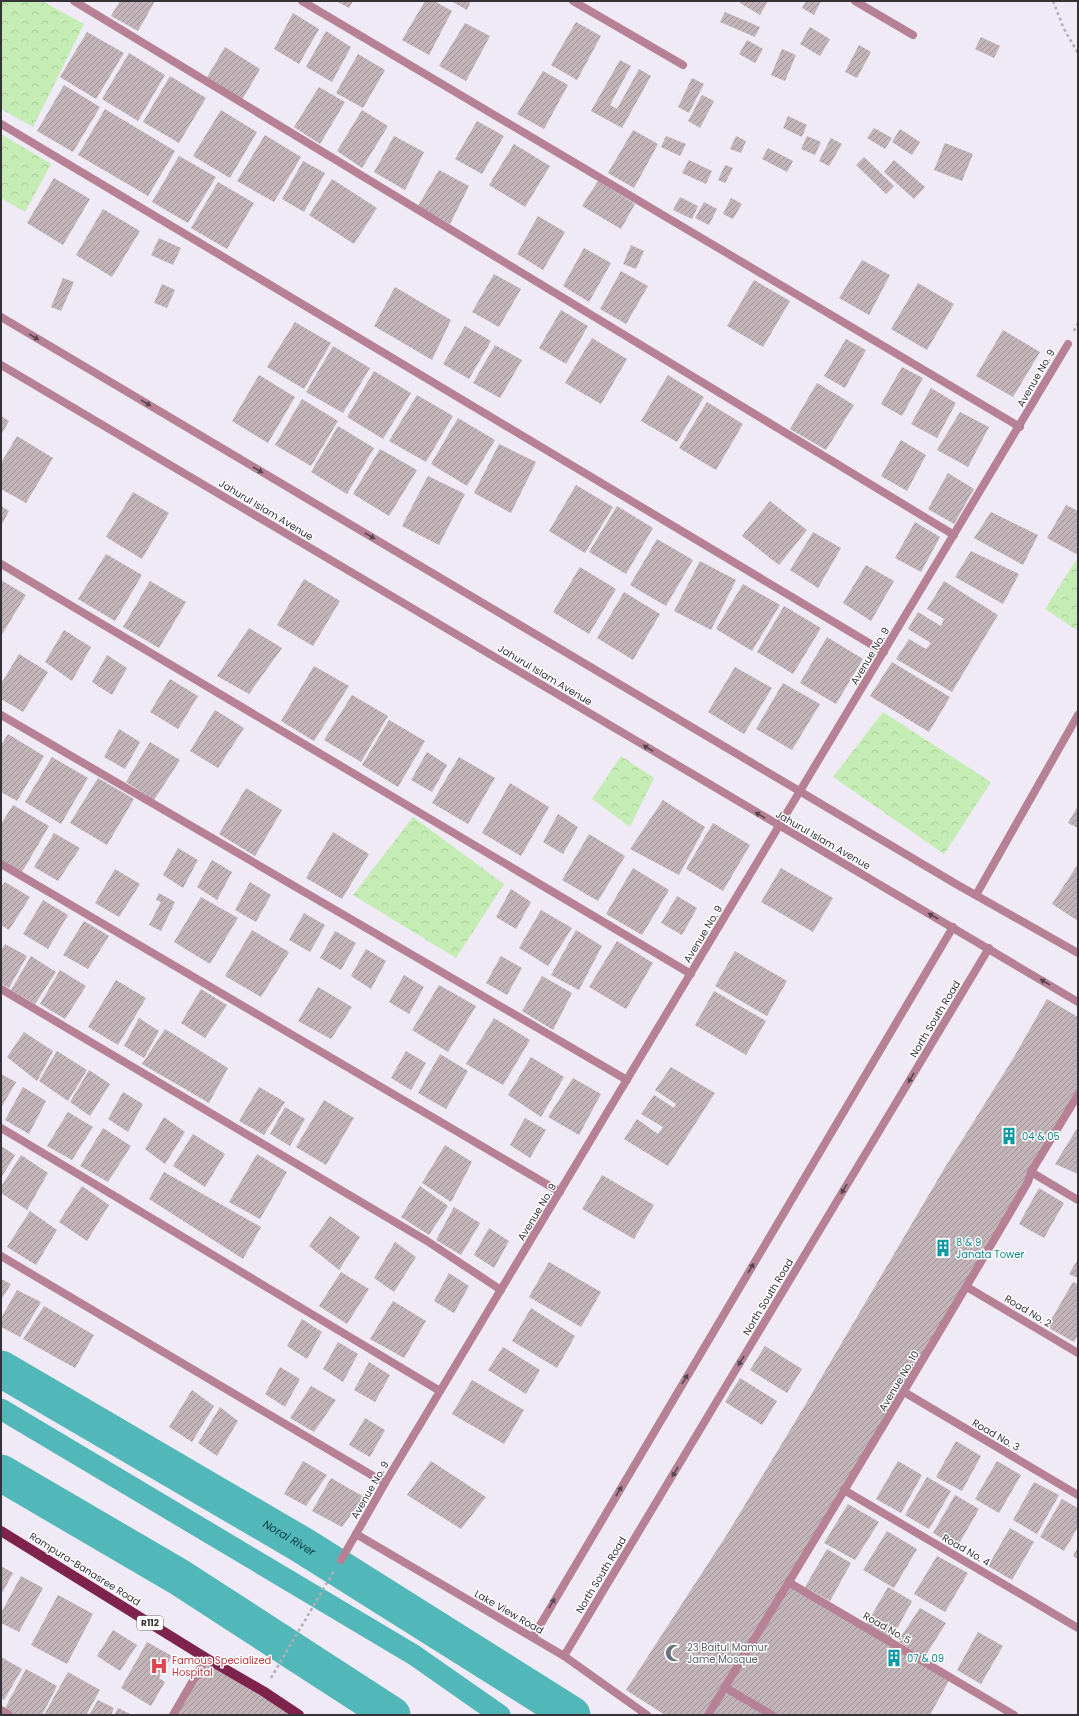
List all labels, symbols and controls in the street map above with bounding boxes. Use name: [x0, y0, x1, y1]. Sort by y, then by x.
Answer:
one-way arrow: [28, 333, 40, 340]
street label: Avenue No. 9: [1013, 346, 1059, 410]
one-way arrow: [140, 400, 152, 407]
one-way arrow: [252, 466, 264, 473]
street label: Jahurul Islam Avenue: [216, 476, 316, 544]
one-way arrow: [364, 533, 376, 540]
street label: Avenue No. 9: [847, 624, 893, 688]
street label: Jahurul Islam Avenue: [495, 641, 595, 709]
one-way arrow: [642, 745, 654, 752]
street label: Jahurul Islam Avenue: [773, 807, 873, 873]
one-way arrow: [754, 812, 766, 819]
street label: Avenue No. 9: [680, 902, 726, 966]
one-way arrow: [927, 912, 939, 919]
street label: North South Road: [906, 978, 964, 1060]
one-way arrow: [1040, 978, 1050, 986]
one-way arrow: [908, 1072, 915, 1084]
building icon: 04 & 05: [999, 1126, 1019, 1146]
place label: 04 & 05: [1022, 1129, 1060, 1144]
street label: Avenue No. 9: [514, 1180, 560, 1244]
one-way arrow: [841, 1183, 848, 1195]
place label: 8 & 9 Janata Tower: [956, 1235, 1025, 1262]
building icon: 8 & 9 Janata Tower: [933, 1238, 953, 1258]
street label: North South Road: [739, 1256, 797, 1338]
one-way arrow: [748, 1262, 755, 1274]
street label: Road No. 2: [1002, 1291, 1055, 1331]
street label: Avenue No. 10: [875, 1348, 923, 1414]
one-way arrow: [738, 1355, 745, 1367]
one-way arrow: [681, 1374, 689, 1384]
street label: Road No. 3: [969, 1415, 1023, 1455]
street label: Avenue No. 9: [347, 1458, 393, 1522]
one-way arrow: [671, 1466, 678, 1478]
one-way arrow: [615, 1485, 622, 1497]
water label: Norai River: [260, 1516, 319, 1560]
street label: Rampura-Banasree Road: [27, 1529, 143, 1609]
street label: Road No. 4: [939, 1530, 993, 1570]
street label: North South Road: [572, 1534, 630, 1616]
street label: Lake View Road: [472, 1586, 546, 1638]
one-way arrow: [549, 1597, 556, 1609]
street label: Road No. 5: [860, 1608, 914, 1648]
road number: R112: [137, 1616, 163, 1630]
place label: 23 Baitul Mamur Jame Mosque: [687, 1640, 768, 1667]
mosque icon: 23 Baitul Mamur Jame Mosque: [664, 1643, 684, 1663]
building icon: 07 & 09: [884, 1648, 904, 1668]
place label: 07 & 09: [907, 1651, 944, 1666]
place label: Famous Specialized Hospital: [172, 1653, 271, 1680]
hospital icon: Famous Specialized Hospital: [149, 1656, 169, 1676]

